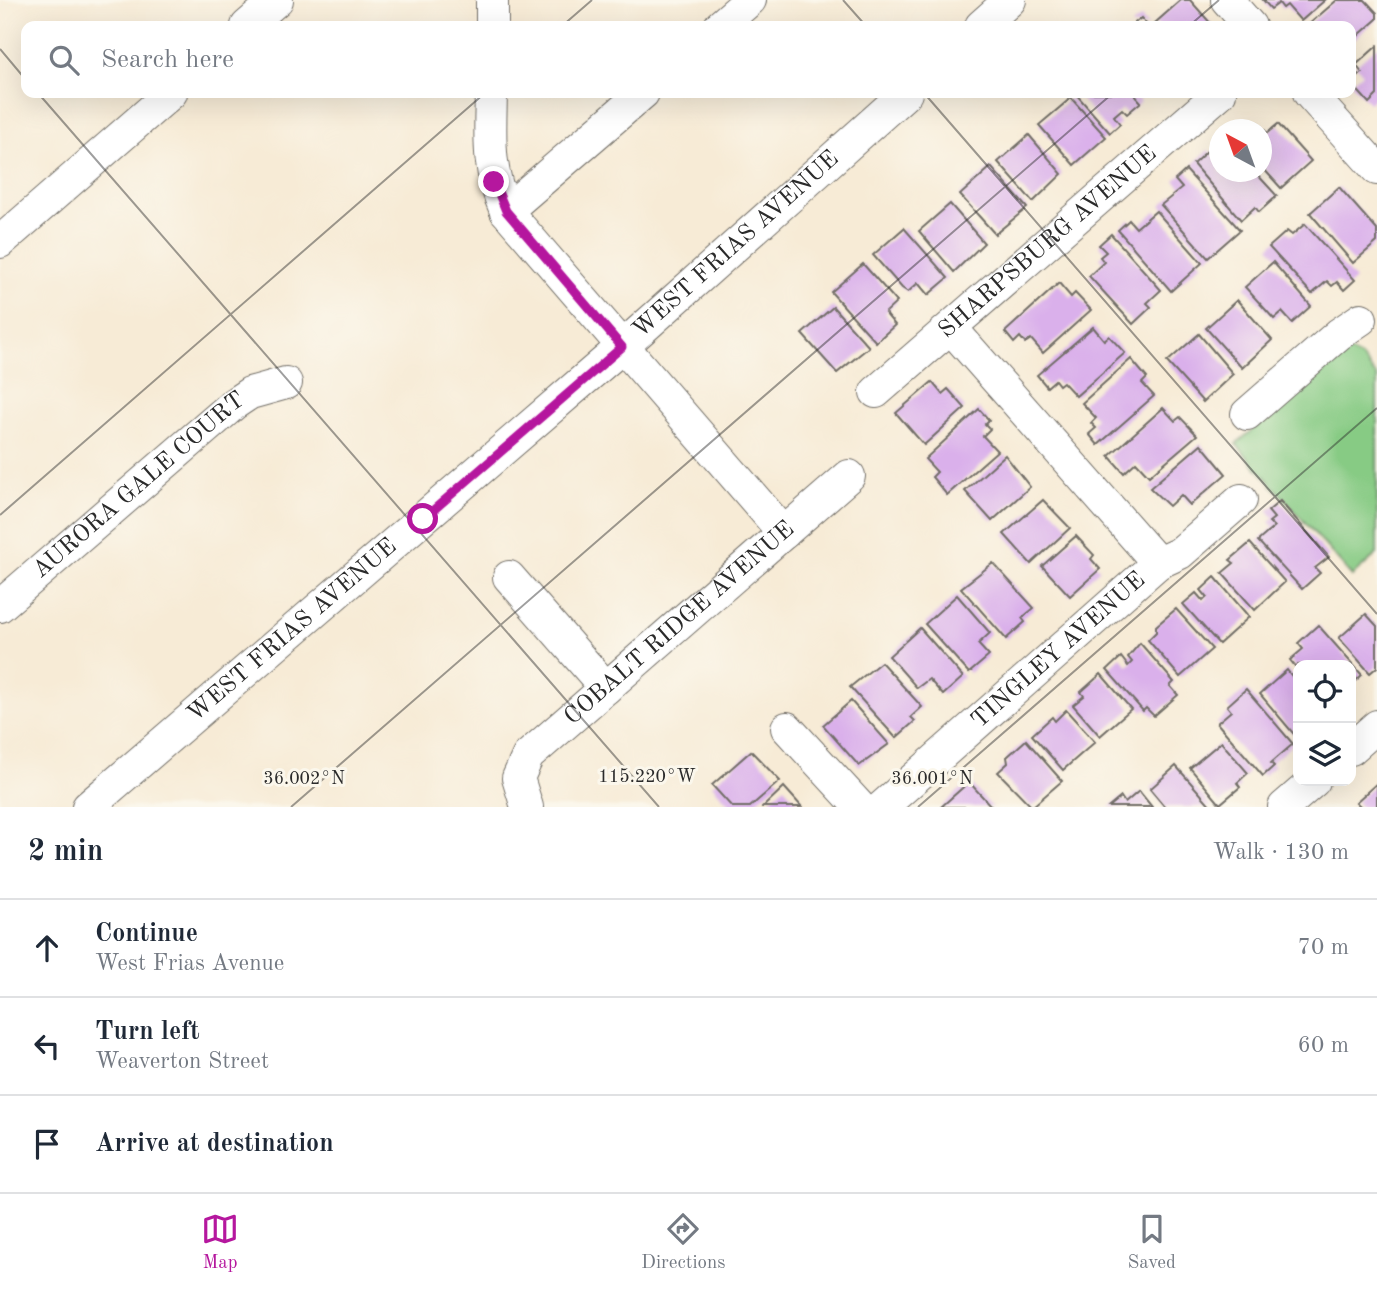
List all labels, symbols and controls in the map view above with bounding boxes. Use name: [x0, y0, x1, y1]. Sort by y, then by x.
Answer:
search box: [21, 21, 1356, 98]
icon: search: [45, 41, 83, 79]
text: Search here: [101, 47, 234, 73]
north arrow: [1209, 119, 1272, 182]
street label: SHARPSBURG AVENUE: [935, 142, 1162, 343]
street label: WEST FRIAS AVENUE: [629, 147, 844, 343]
route end: [478, 166, 509, 197]
street label: AURORA GALE COURT: [29, 388, 249, 583]
route start: [407, 503, 438, 534]
street label: COBALT RIDGE AVENUE: [560, 517, 799, 730]
street label: WEST FRIAS AVENUE: [184, 535, 402, 727]
street label: TINGLEY AVENUE: [968, 568, 1150, 733]
map controls: [1293, 660, 1356, 786]
button: locate: [1293, 660, 1356, 723]
button: layers: [1293, 723, 1356, 786]
text: 115.220°W: [598, 768, 696, 786]
text: 36.002°N: [263, 770, 345, 788]
text: 36.001°N: [891, 770, 973, 788]
text: 2 min: [28, 837, 103, 867]
text: Walk · 130 m: [1213, 841, 1349, 864]
text: Continue: [95, 921, 198, 947]
icon: ahead: [28, 929, 66, 967]
text: 70 m: [1298, 936, 1349, 959]
text: West Frias Avenue: [95, 952, 284, 975]
text: Turn left: [95, 1019, 200, 1045]
icon: left: [28, 1027, 66, 1065]
text: 60 m: [1298, 1034, 1349, 1057]
text: Weaverton Street: [95, 1050, 269, 1073]
icon: arrive: [28, 1125, 66, 1163]
text: Arrive at destination: [95, 1131, 334, 1157]
tab: Map: [201, 1210, 239, 1275]
tab: Directions: [641, 1210, 726, 1275]
tab: Saved: [1128, 1210, 1176, 1275]

